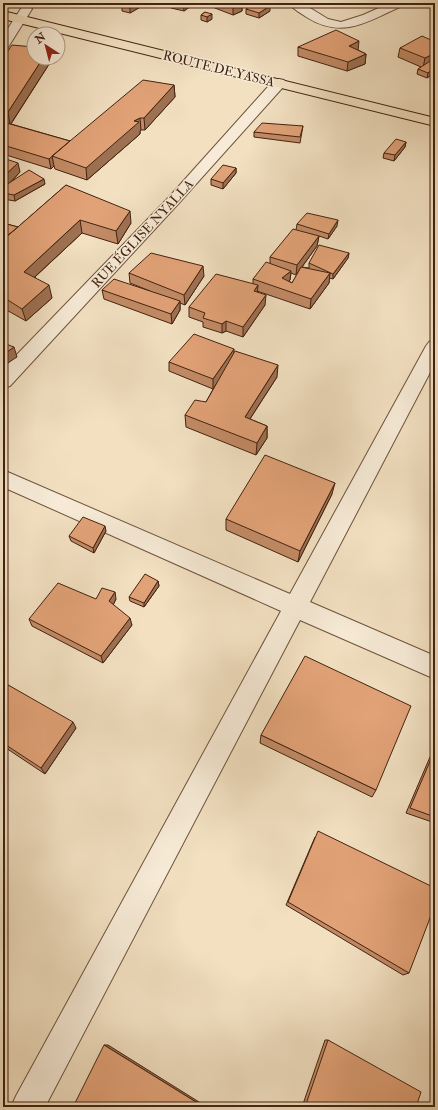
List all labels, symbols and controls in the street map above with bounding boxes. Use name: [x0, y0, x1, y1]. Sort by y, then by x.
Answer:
north arrow: [26, 26, 66, 66]
text: N: [32, 29, 49, 47]
street label: ROUTE DE YASSA: [161, 47, 277, 91]
street label: RUE ÉGLISE NYALLA: [88, 175, 198, 291]

